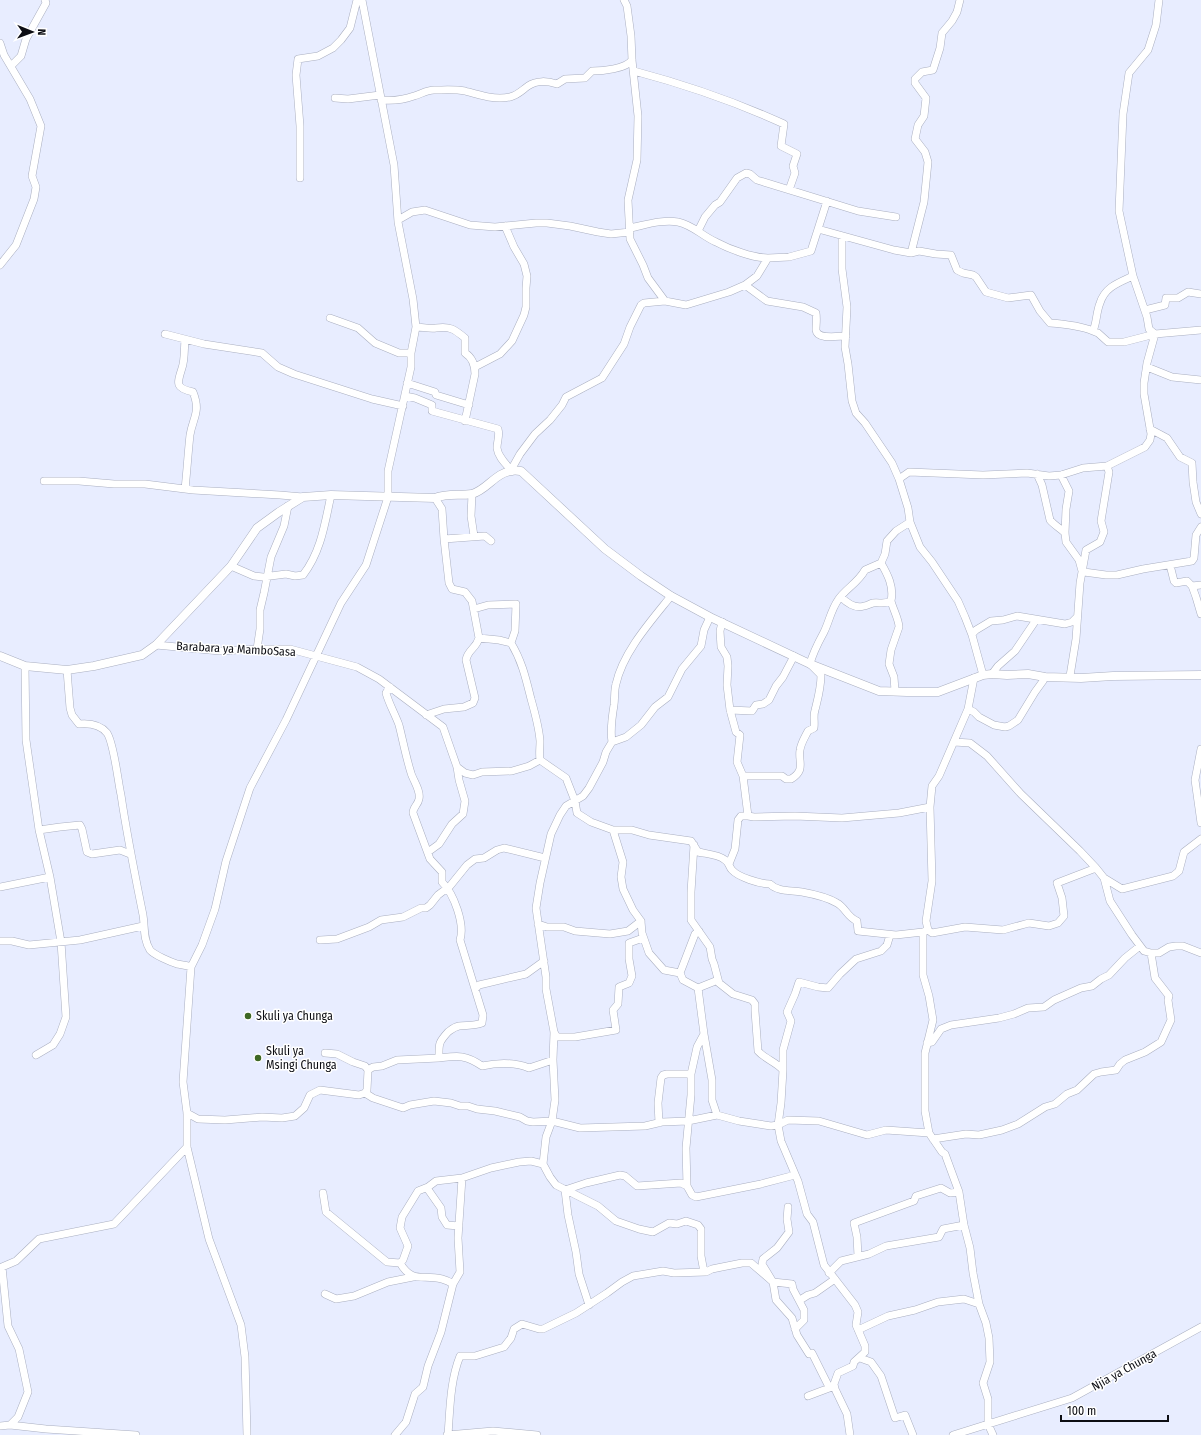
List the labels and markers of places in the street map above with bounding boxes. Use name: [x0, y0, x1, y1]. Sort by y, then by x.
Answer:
place label: Skuli ya Chunga: [256, 1009, 333, 1023]
marker: Skuli ya Chunga: [243, 1011, 253, 1021]
place label: Skuli ya Msingi Chunga: [266, 1044, 337, 1072]
marker: Skuli ya Msingi Chunga: [253, 1053, 263, 1063]

